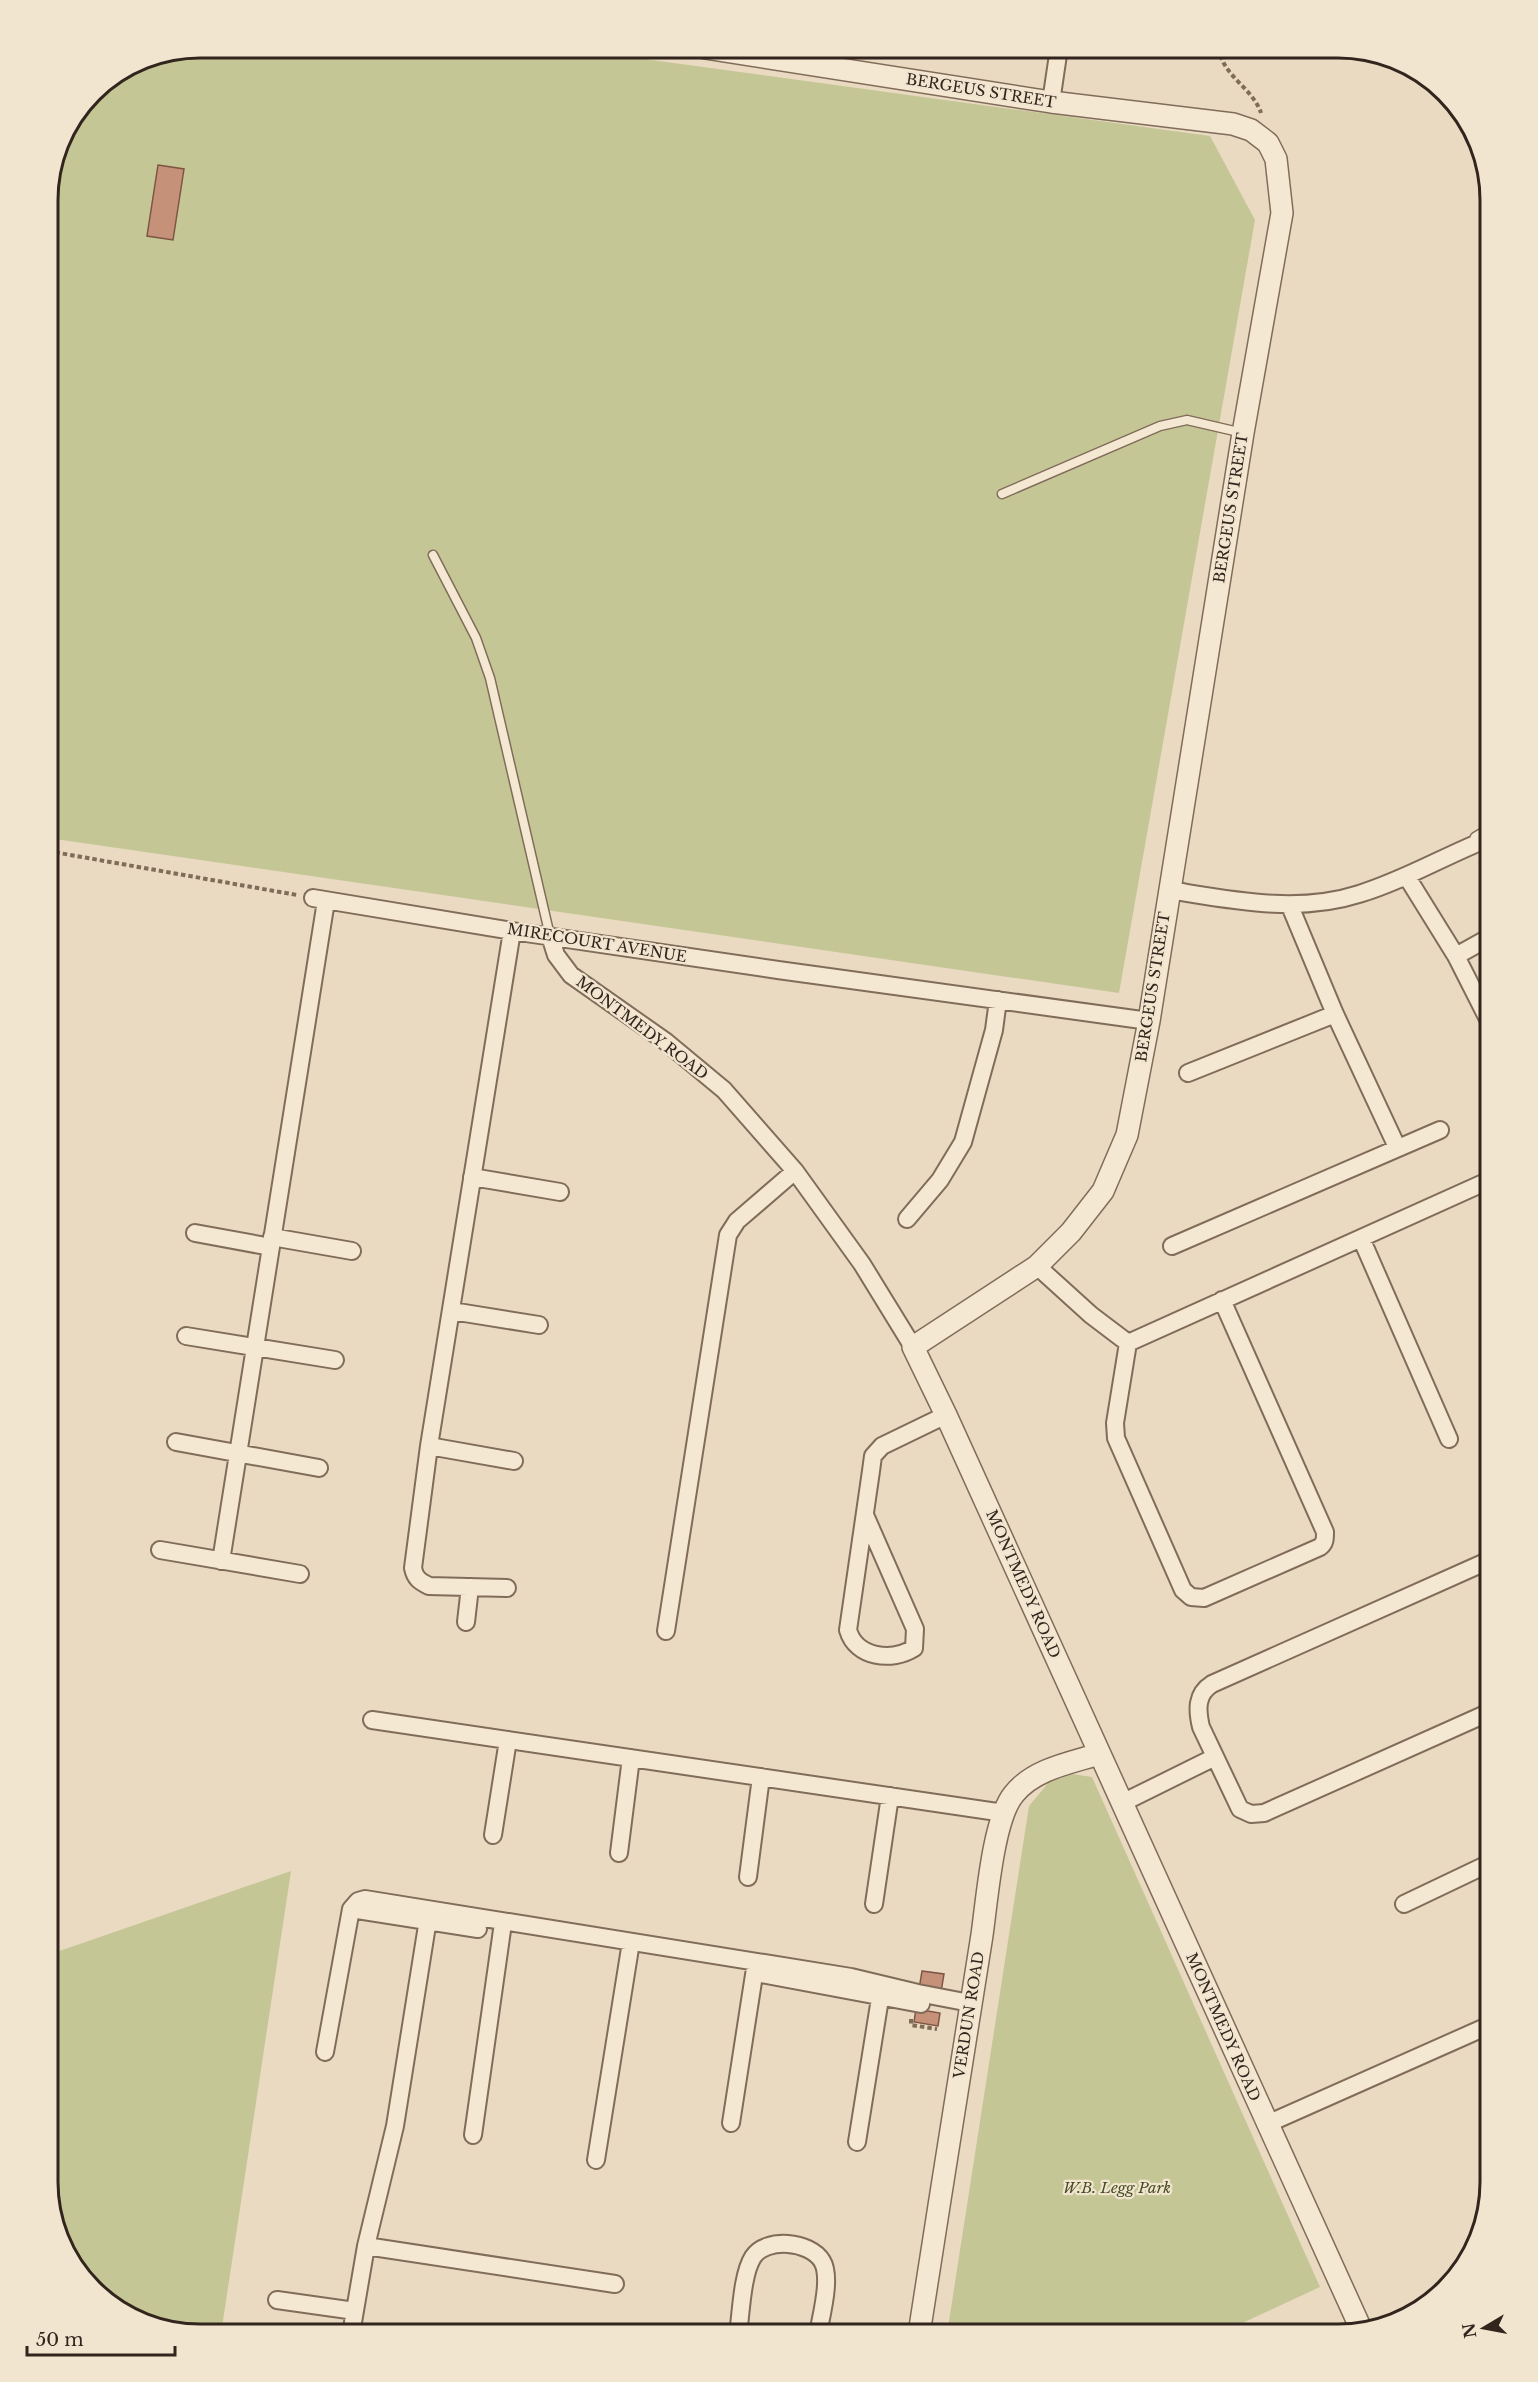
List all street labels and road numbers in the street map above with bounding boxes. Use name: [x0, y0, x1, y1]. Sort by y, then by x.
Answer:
street label: BERGEUS STREET: [905, 69, 1058, 112]
street label: BERGEUS STREET: [1209, 431, 1252, 584]
street label: BERGEUS STREET: [1131, 910, 1174, 1063]
street label: MIRECOURT AVENUE: [506, 919, 688, 966]
street label: MONTMEDY ROAD: [573, 972, 712, 1083]
street label: MONTMEDY ROAD: [982, 1507, 1065, 1661]
street label: VERDUN ROAD: [949, 1950, 988, 2081]
street label: MONTMEDY ROAD: [1182, 1950, 1265, 2104]

